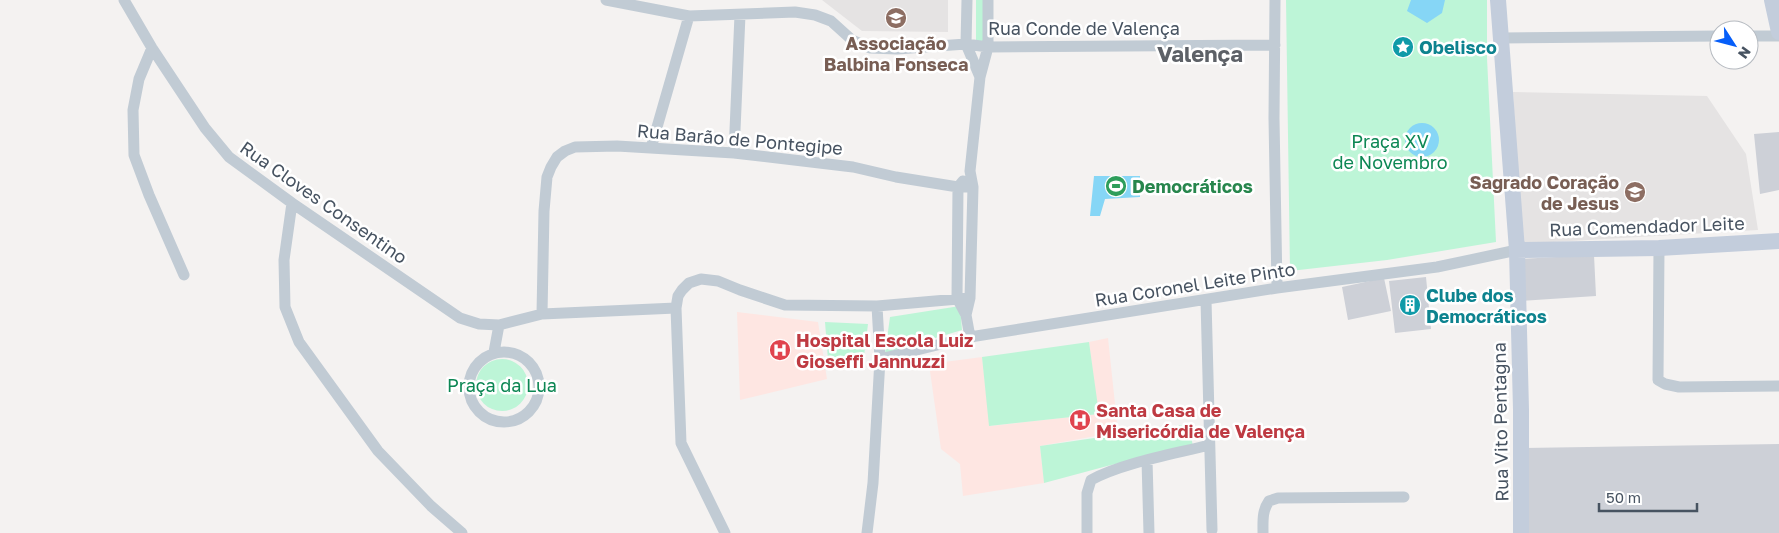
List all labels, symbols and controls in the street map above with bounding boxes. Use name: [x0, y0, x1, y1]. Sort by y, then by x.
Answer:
school or university icon: Associação Balbina Fonseca: [884, 6, 908, 30]
street label: Rua Conde de Valença: [988, 17, 1180, 39]
north arrow: [1709, 20, 1759, 70]
place label: Associação Balbina Fonseca: [824, 32, 968, 75]
place icon: Obelisco: [1391, 35, 1415, 59]
place label: Obelisco: [1419, 36, 1497, 58]
district label: Valença: [1157, 40, 1243, 67]
text: N: [1735, 44, 1755, 62]
street label: Rua Barão de Pontegipe: [636, 119, 844, 159]
park label: Praça XV de Novembro: [1333, 130, 1447, 173]
street label: Rua Cloves Consentino: [236, 136, 412, 268]
place label: Sagrado Coração de Jesus: [1469, 171, 1619, 214]
sports icon: Democráticos: [1104, 174, 1128, 198]
place label: Democráticos: [1132, 175, 1253, 197]
school or university icon: Sagrado Coração de Jesus: [1623, 180, 1647, 204]
street label: Rua Comendador Leite: [1549, 212, 1745, 240]
street label: Rua Coronel Leite Pinto: [1093, 257, 1297, 311]
place label: Clube dos Democráticos: [1426, 284, 1547, 327]
building icon: Clube dos Democráticos: [1398, 293, 1422, 317]
place label: Hospital Escola Luiz Gioseffi Jannuzzi: [796, 329, 973, 372]
hospital icon: Hospital Escola Luiz Gioseffi Jannuzzi: [768, 338, 792, 362]
street label: Rua Vito Pentagna: [1488, 342, 1512, 502]
park label: Praça da Lua: [447, 374, 557, 396]
place label: Santa Casa de Misericórdia de Valença: [1096, 399, 1305, 442]
hospital icon: Santa Casa de Misericórdia de Valença: [1068, 408, 1092, 432]
scale bar: [1599, 480, 1696, 512]
text: 50 m: [1606, 488, 1641, 506]

